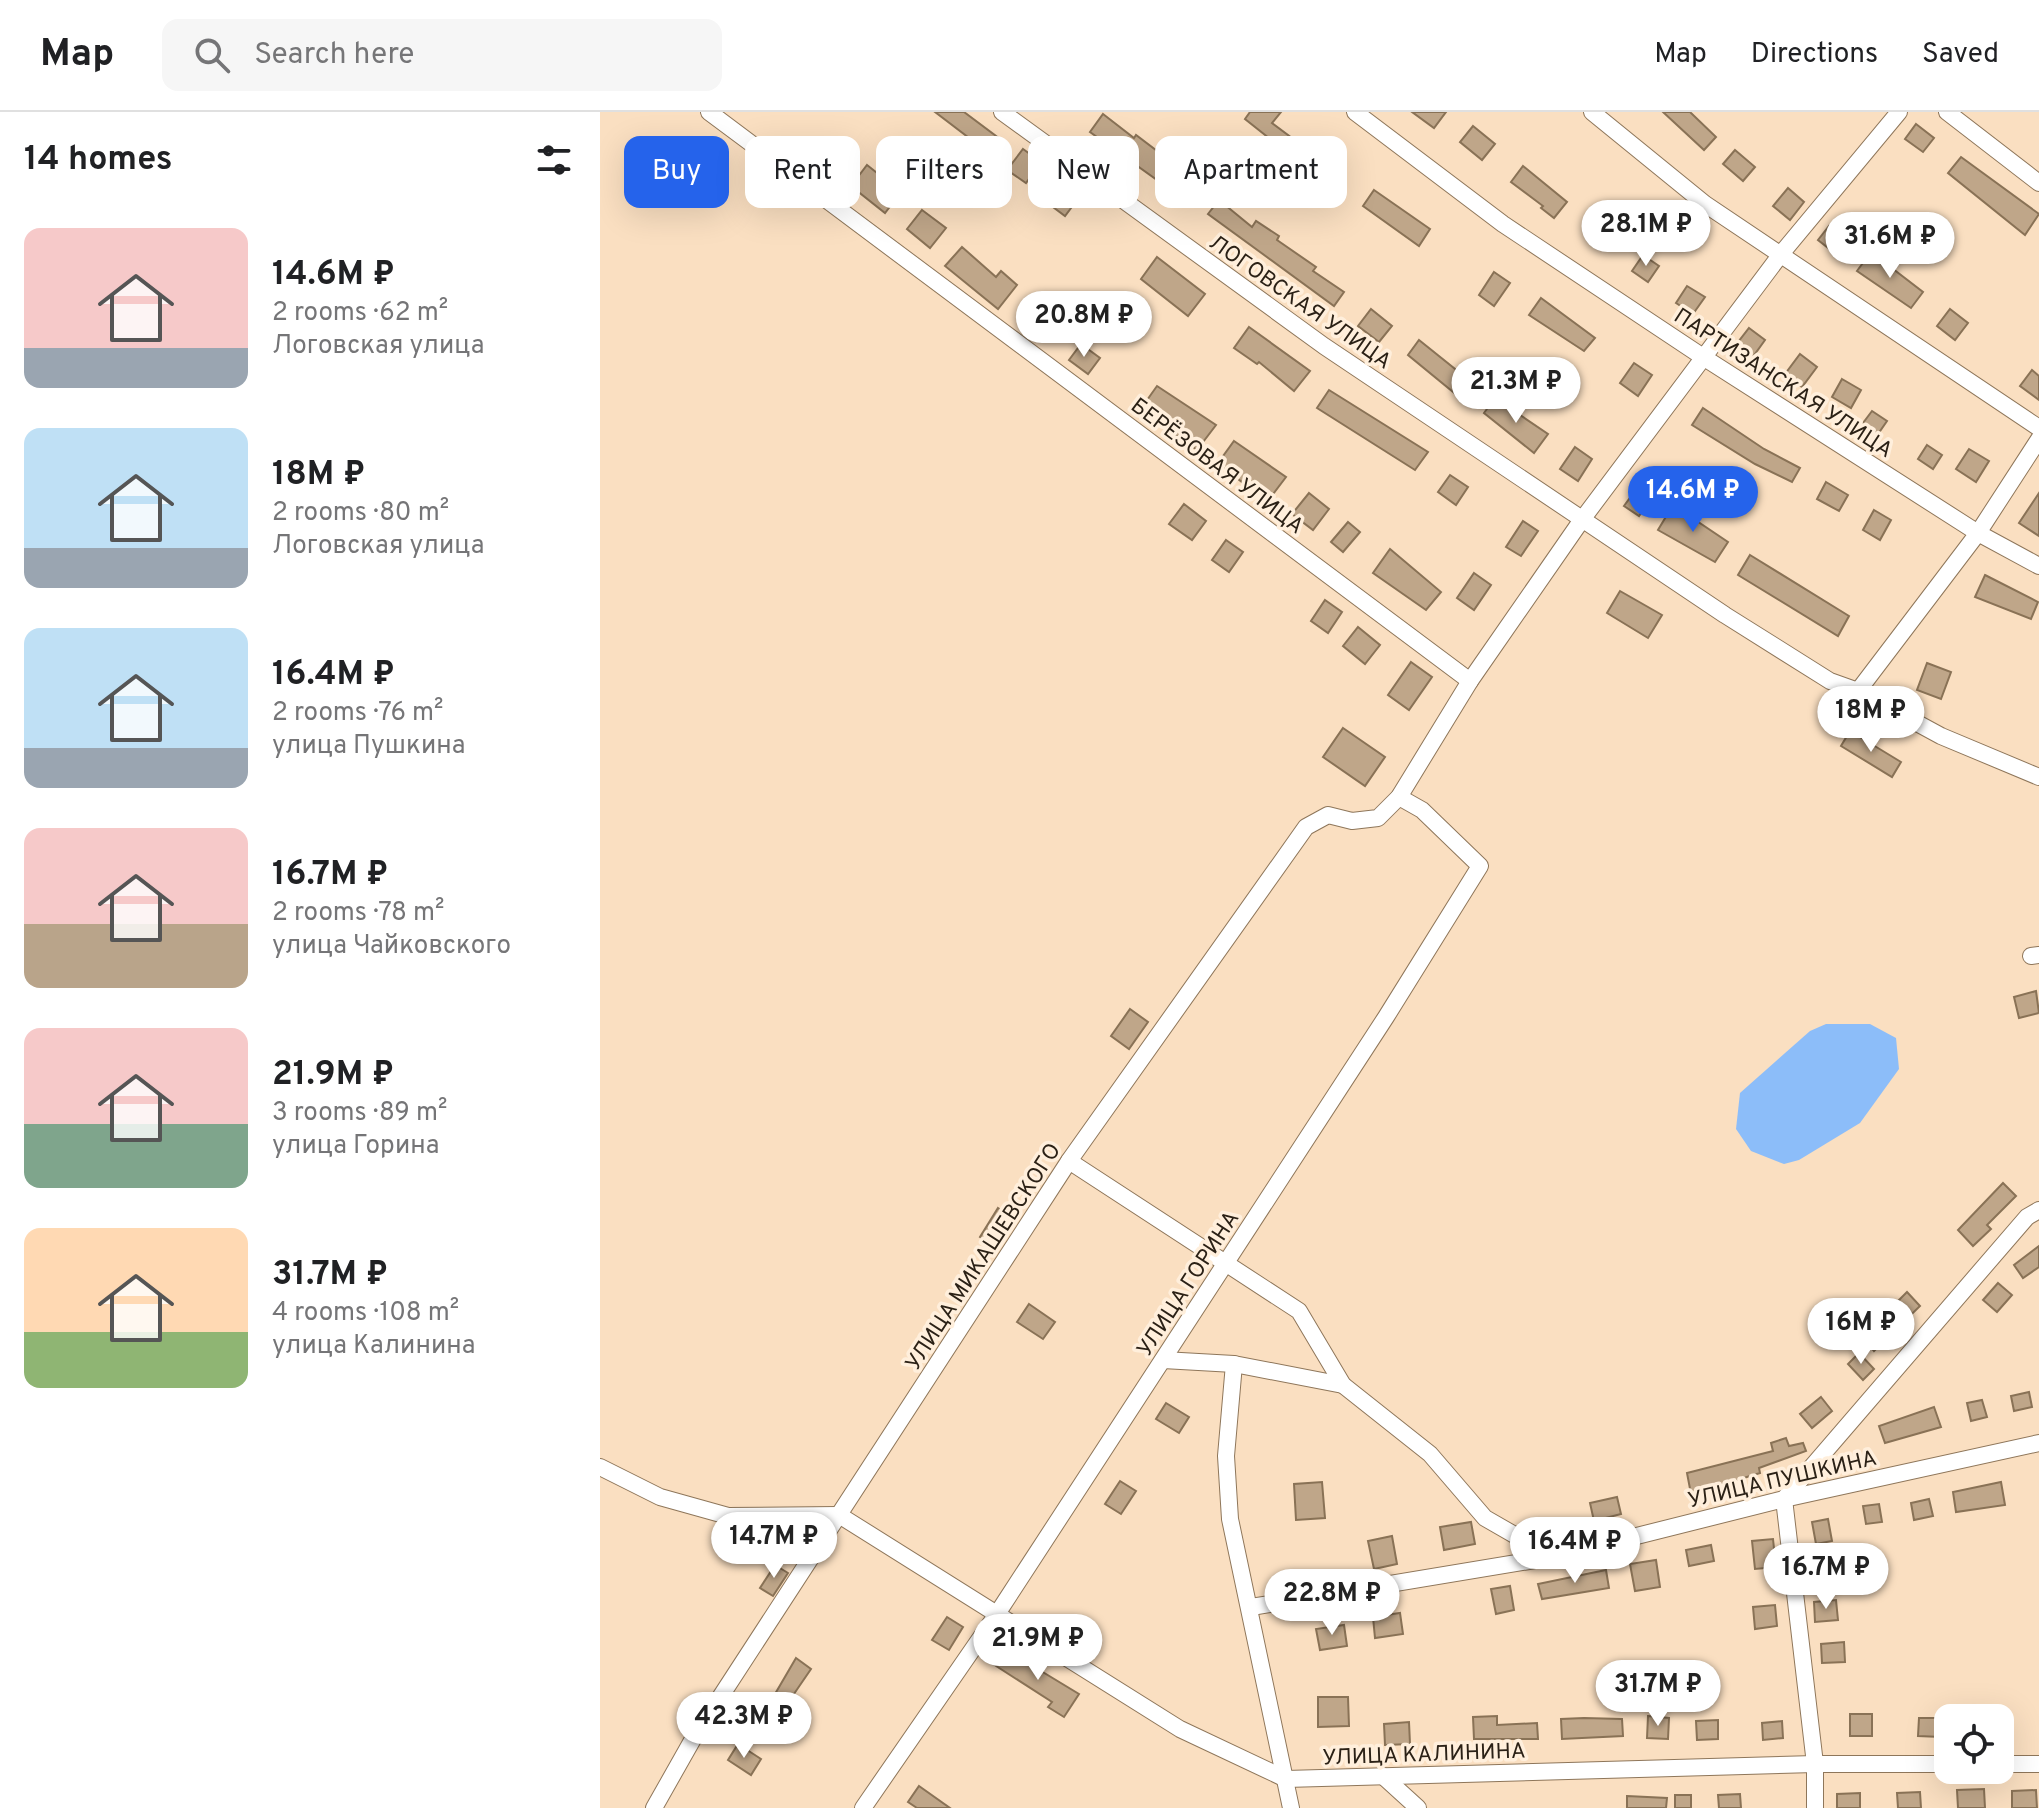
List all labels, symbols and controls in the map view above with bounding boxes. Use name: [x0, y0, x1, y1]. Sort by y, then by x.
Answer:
search box: [162, 19, 722, 91]
text: Map: [40, 31, 114, 80]
icon: search: [190, 33, 234, 77]
text: Search here: [254, 37, 414, 74]
text: Map: [1654, 37, 1707, 73]
text: Directions: [1751, 37, 1878, 73]
text: Saved: [1922, 37, 1999, 73]
chip: Buy: [624, 136, 729, 208]
chip: Rent: [745, 136, 860, 208]
chip: Filters: [876, 136, 1012, 208]
chip: New: [1028, 136, 1139, 208]
chip: Apartment: [1155, 136, 1347, 208]
icon: filters: [532, 138, 576, 182]
text: 14 homes: [24, 139, 173, 182]
pin: 28.1M ₽: [1572, 200, 1720, 268]
text: 28.1M ₽: [1600, 209, 1692, 242]
pin: 31.6M ₽: [1816, 212, 1964, 280]
text: 31.6M ₽: [1844, 221, 1936, 254]
street label: ЛОГОВСКАЯ УЛИЦА: [1203, 230, 1396, 376]
text: 14.6M ₽: [272, 254, 395, 297]
icon: home: [88, 260, 184, 356]
pin: 20.8M ₽: [1010, 291, 1158, 359]
text: 2 rooms · 62 m²: [272, 297, 448, 330]
text: 20.8M ₽: [1034, 300, 1134, 333]
street label: ПАРТИЗАНСКАЯ УЛИЦА: [1668, 303, 1897, 465]
text: Логовская улица: [272, 330, 484, 363]
pin: 21.3M ₽: [1442, 357, 1590, 425]
text: 21.3M ₽: [1470, 366, 1562, 399]
street label: БЕРЁЗОВАЯ УЛИЦА: [1125, 392, 1310, 541]
text: 18M ₽: [272, 454, 365, 497]
icon: home: [88, 460, 184, 556]
pin: 14.6M ₽: [1619, 466, 1767, 534]
text: 14.6M ₽: [1646, 475, 1740, 508]
text: 2 rooms · 80 m²: [272, 497, 449, 530]
text: Логовская улица: [272, 530, 484, 563]
text: 16.4M ₽: [272, 654, 395, 697]
icon: home: [88, 660, 184, 756]
pin: 18M ₽: [1815, 686, 1927, 754]
text: 18M ₽: [1835, 695, 1907, 728]
text: 2 rooms · 76 m²: [272, 697, 444, 730]
text: улица Пушкина: [272, 730, 466, 763]
text: 16.7M ₽: [272, 854, 388, 897]
icon: home: [88, 860, 184, 956]
text: 2 rooms · 78 m²: [272, 897, 444, 930]
text: улица Чайковского: [272, 930, 511, 963]
text: 21.9M ₽: [272, 1054, 394, 1097]
icon: home: [88, 1060, 184, 1156]
text: 3 rooms · 89 m²: [272, 1097, 447, 1130]
text: улица Горина: [272, 1130, 439, 1163]
street label: УЛИЦА МИКАШЕВСКОГО: [900, 1139, 1068, 1376]
street label: УЛИЦА ГОРИНА: [1132, 1207, 1246, 1362]
text: 31.7M ₽: [272, 1254, 388, 1297]
icon: home: [88, 1260, 184, 1356]
text: 4 rooms · 108 m²: [272, 1297, 459, 1330]
pin: 16M ₽: [1805, 1298, 1917, 1366]
text: 16M ₽: [1825, 1307, 1897, 1340]
text: улица Калинина: [272, 1330, 475, 1363]
street label: УЛИЦА ПУШКИНА: [1685, 1446, 1880, 1515]
pin: 14.7M ₽: [700, 1512, 848, 1580]
pin: 16.4M ₽: [1501, 1517, 1649, 1585]
text: 14.7M ₽: [729, 1521, 819, 1554]
text: 16.4M ₽: [1528, 1526, 1622, 1559]
pin: 16.7M ₽: [1752, 1543, 1900, 1611]
text: 16.7M ₽: [1781, 1552, 1871, 1585]
pin: 22.8M ₽: [1258, 1569, 1406, 1637]
text: 22.8M ₽: [1283, 1578, 1382, 1611]
pin: 21.9M ₽: [964, 1614, 1112, 1682]
text: 21.9M ₽: [991, 1623, 1085, 1656]
pin: 31.7M ₽: [1584, 1660, 1732, 1728]
text: 31.7M ₽: [1614, 1669, 1702, 1702]
pin: 42.3M ₽: [670, 1692, 818, 1760]
text: 42.3M ₽: [694, 1701, 794, 1734]
map controls: [1934, 1704, 2014, 1784]
button: locate: [1934, 1704, 2014, 1784]
street label: УЛИЦА КАЛИНИНА: [1322, 1738, 1526, 1773]

